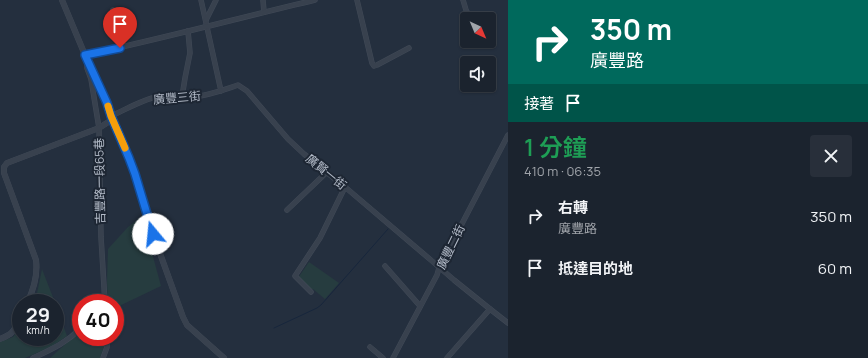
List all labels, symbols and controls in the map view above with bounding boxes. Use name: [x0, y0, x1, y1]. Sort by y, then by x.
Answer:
pin: [103, 7.0, 137, 48]
text: 350 m: [590, 10, 672, 48]
north arrow: [460, 12, 496, 48]
map controls: [460, 12, 496, 92]
icon: arrive: [109, 13, 131, 35]
icon: right: [524, 16, 576, 68]
text: 廣豐路: [590, 48, 644, 72]
button: sound: [460, 56, 496, 92]
street label: 廣豐三街: [152, 87, 202, 108]
icon: arrive: [562, 92, 584, 114]
text: 接著: [524, 93, 554, 114]
text: 1 分鐘: [524, 130, 587, 163]
button: close: [810, 135, 852, 177]
street label: 吉豐路一段65巷: [90, 138, 109, 224]
street label: 廣賢一街: [302, 150, 350, 193]
text: 410 m · 06:35: [524, 162, 601, 180]
text: 右轉: [558, 197, 588, 218]
icon: right: [524, 205, 546, 227]
text: 350 m: [810, 206, 852, 227]
position arrow: [132, 213, 174, 255]
text: 廣豐路: [558, 219, 597, 237]
street label: 廣豐二街: [432, 221, 469, 272]
icon: arrive: [524, 257, 546, 279]
text: 抵達目的地: [558, 258, 633, 279]
text: 60 m: [818, 258, 852, 279]
speed limit sign: 40: [72, 294, 124, 346]
text: 29: [26, 301, 50, 328]
text: km/h: [26, 323, 50, 337]

